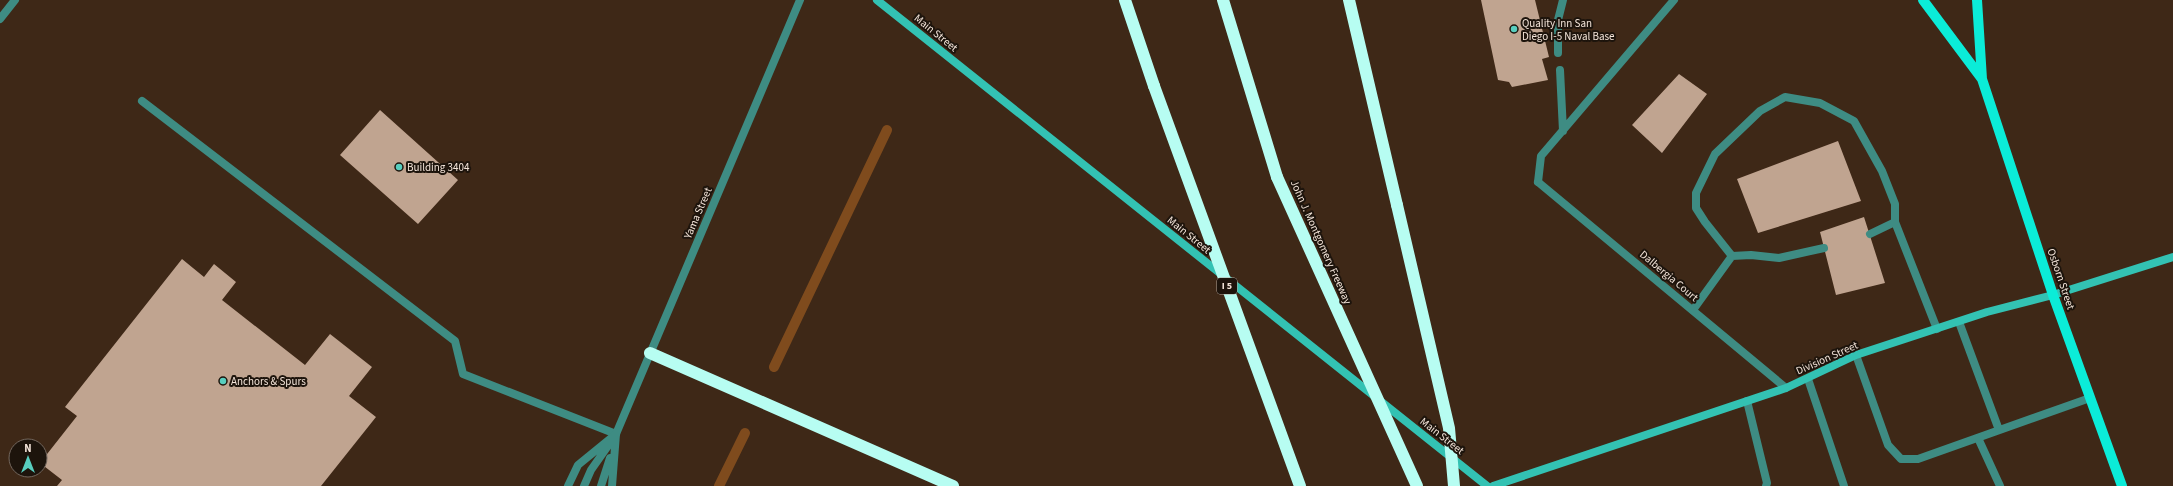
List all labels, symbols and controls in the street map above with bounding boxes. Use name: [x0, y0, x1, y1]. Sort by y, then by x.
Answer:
street label: Main Street: [911, 11, 961, 55]
place label: Quality Inn San Diego I-5 Naval Base: [1522, 16, 1615, 44]
marker: Quality Inn San Diego I-5 Naval Base: [1509, 24, 1519, 34]
place label: Building 3404: [407, 160, 470, 175]
marker: Building 3404: [394, 162, 404, 172]
street label: John J. Montgomery Freeway: [1287, 177, 1355, 307]
street label: Yama Street: [680, 185, 716, 242]
street label: Main Street: [1164, 213, 1214, 257]
street label: Dalbergia Court: [1637, 247, 1702, 305]
street label: Osborn Street: [2044, 247, 2079, 312]
road number: I 5: [1217, 278, 1237, 294]
street label: Division Street: [1794, 338, 1861, 378]
place label: Anchors & Spurs: [231, 374, 306, 389]
marker: Anchors & Spurs: [218, 376, 228, 386]
street label: Main Street: [1417, 414, 1467, 458]
north arrow: [8, 438, 48, 478]
text: N: [24, 441, 32, 456]

